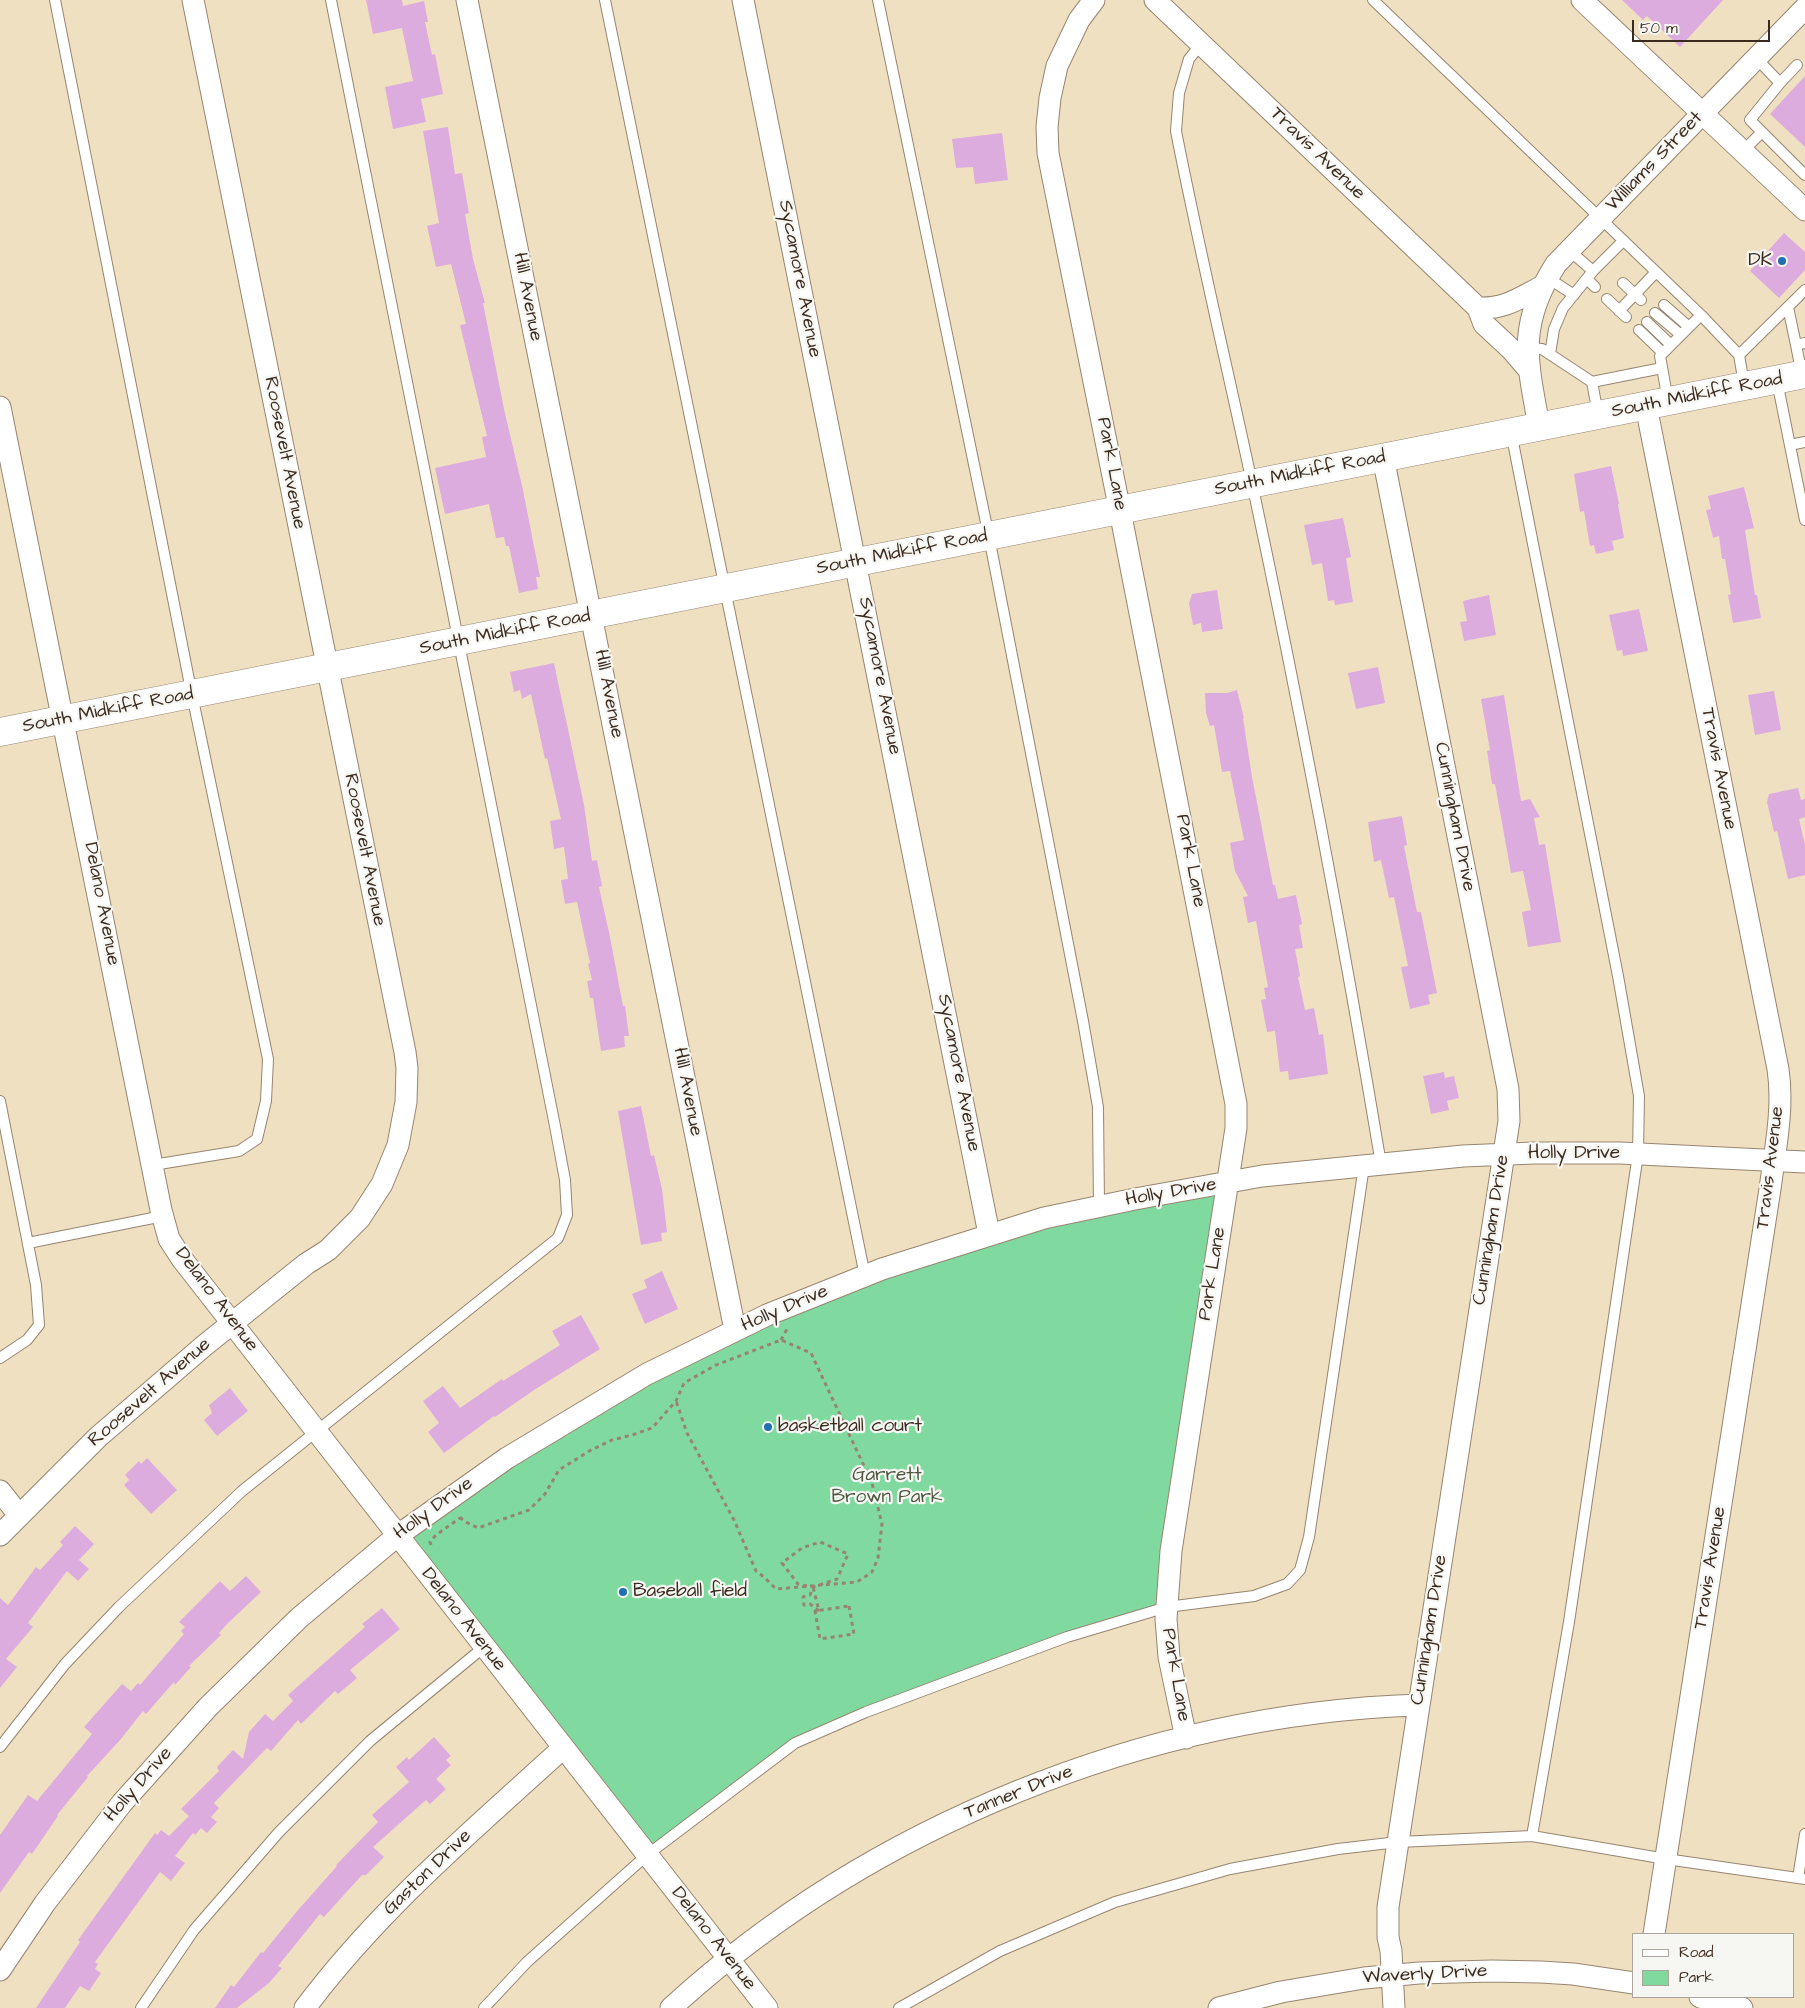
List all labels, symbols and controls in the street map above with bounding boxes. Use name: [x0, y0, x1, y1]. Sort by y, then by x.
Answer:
scale bar: [1635, 10, 1772, 42]
text: 50 m: [1640, 18, 1678, 39]
street label: Travis Avenue: [1265, 103, 1369, 205]
street label: Williams Street: [1602, 107, 1708, 217]
street label: Sycamore Avenue: [773, 198, 825, 360]
place label: DK: [1748, 250, 1772, 272]
street label: Hill Avenue: [507, 251, 547, 343]
marker: DK: [1776, 255, 1788, 267]
street label: South Midkiff Road: [1609, 368, 1785, 424]
street label: Roosevelt Avenue: [258, 375, 310, 531]
street label: Park Lane: [1091, 416, 1131, 512]
street label: South Midkiff Road: [1212, 446, 1388, 502]
street label: South Midkiff Road: [814, 525, 990, 581]
street label: Sycamore Avenue: [853, 595, 905, 757]
street label: South Midkiff Road: [417, 605, 593, 661]
street label: Hill Avenue: [588, 648, 628, 740]
street label: South Midkiff Road: [20, 683, 196, 739]
street label: Travis Avenue: [1695, 706, 1741, 832]
street label: Cunningham Drive: [1428, 740, 1480, 894]
street label: Roosevelt Avenue: [338, 772, 390, 928]
street label: Park Lane: [1170, 813, 1210, 909]
street label: Delano Avenue: [78, 841, 124, 967]
street label: Sycamore Avenue: [932, 992, 984, 1154]
street label: Hill Avenue: [667, 1046, 707, 1138]
street label: Travis Avenue: [1752, 1105, 1790, 1231]
street label: Holly Drive: [1528, 1143, 1620, 1165]
street label: Cunningham Drive: [1469, 1153, 1515, 1307]
street label: Holly Drive: [1124, 1174, 1218, 1212]
street label: Park Lane: [1194, 1226, 1232, 1322]
street label: Delano Avenue: [169, 1243, 263, 1357]
street label: Holly Drive: [738, 1281, 832, 1337]
street label: Roosevelt Avenue: [84, 1334, 216, 1452]
place label: basketball court: [778, 1416, 922, 1438]
marker: basketball court: [762, 1421, 774, 1433]
park label: Garrett Brown Park: [831, 1465, 943, 1509]
street label: Holly Drive: [390, 1473, 478, 1545]
street label: Travis Avenue: [1690, 1505, 1732, 1631]
street label: Cunningham Drive: [1407, 1553, 1453, 1707]
street label: Delano Avenue: [416, 1564, 510, 1676]
place label: Baseball field: [633, 1581, 747, 1603]
marker: Baseball field: [617, 1586, 629, 1598]
street label: Park Lane: [1156, 1627, 1194, 1723]
street label: Holly Drive: [100, 1743, 178, 1827]
street label: Tanner Drive: [962, 1761, 1076, 1825]
street label: Gaston Drive: [379, 1825, 477, 1921]
street label: Delano Avenue: [666, 1883, 760, 1995]
legend: [1632, 1933, 1795, 1998]
text: Road: [1679, 1942, 1713, 1963]
street label: Waverly Drive: [1362, 1960, 1488, 1990]
text: Park: [1679, 1967, 1714, 1988]

